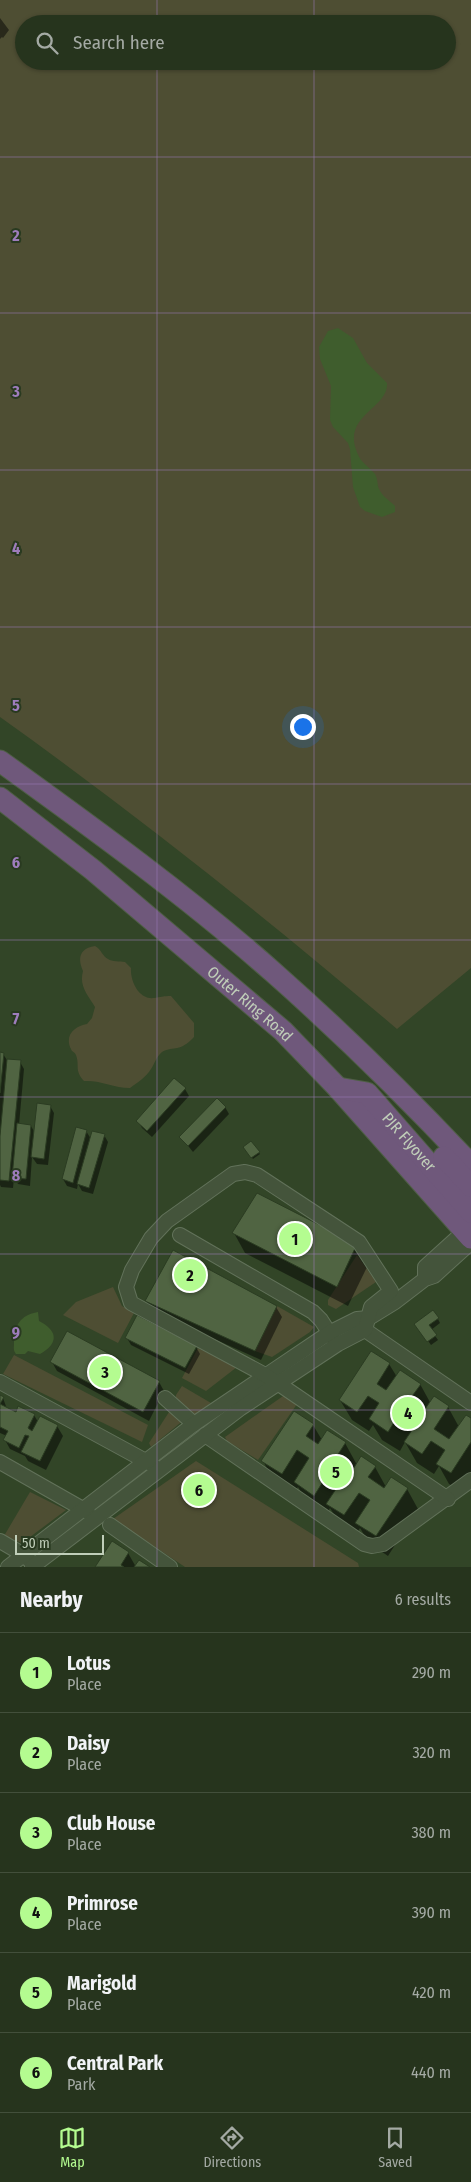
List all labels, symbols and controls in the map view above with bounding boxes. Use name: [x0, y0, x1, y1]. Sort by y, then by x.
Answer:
search box: [15, 15, 456, 70]
icon: search: [33, 29, 61, 57]
text: Search here: [73, 31, 165, 54]
text: 2: [11, 226, 20, 245]
text: 3: [11, 382, 20, 401]
text: 4: [12, 539, 20, 558]
text: 5: [12, 696, 20, 715]
your location: [290, 714, 316, 740]
text: 6: [12, 853, 20, 872]
street label: Outer Ring Road: [203, 962, 297, 1046]
text: 7: [13, 1009, 20, 1028]
street label: PJR Flyover: [378, 1109, 440, 1176]
text: 8: [12, 1166, 21, 1185]
pin: 1: [279, 1220, 311, 1258]
pin: 2: [174, 1256, 206, 1294]
text: 9: [12, 1323, 20, 1342]
pin: 3: [89, 1353, 121, 1391]
pin: 4: [392, 1394, 424, 1432]
pin: 5: [320, 1453, 352, 1491]
pin: 6: [183, 1471, 215, 1509]
scale bar: [15, 1532, 104, 1555]
text: 50 m: [22, 1535, 50, 1552]
text: Nearby: [20, 1587, 82, 1613]
text: 6 results: [395, 1590, 451, 1609]
text: Lotus: [67, 1652, 110, 1675]
text: 1: [33, 1663, 39, 1682]
text: 290 m: [412, 1663, 451, 1682]
text: Place: [67, 1675, 102, 1694]
text: Daisy: [67, 1732, 110, 1755]
text: 2: [32, 1743, 40, 1762]
text: 320 m: [412, 1743, 451, 1762]
text: Place: [67, 1755, 102, 1774]
text: Club House: [67, 1812, 155, 1835]
text: 3: [32, 1823, 40, 1842]
text: 380 m: [411, 1823, 451, 1842]
text: Place: [67, 1835, 102, 1854]
text: Primrose: [67, 1892, 138, 1915]
text: 4: [32, 1903, 40, 1922]
text: 390 m: [412, 1903, 451, 1922]
text: Place: [67, 1915, 102, 1934]
text: Marigold: [67, 1972, 137, 1995]
text: 5: [32, 1983, 40, 2002]
text: 420 m: [412, 1983, 451, 2002]
text: Place: [67, 1995, 102, 2014]
text: Central Park: [67, 2052, 163, 2075]
text: 6: [32, 2063, 40, 2082]
text: 440 m: [411, 2063, 451, 2082]
text: Park: [67, 2075, 95, 2094]
tab: Map: [58, 2124, 86, 2171]
tab: Directions: [203, 2124, 261, 2171]
tab: Saved: [378, 2124, 413, 2171]

